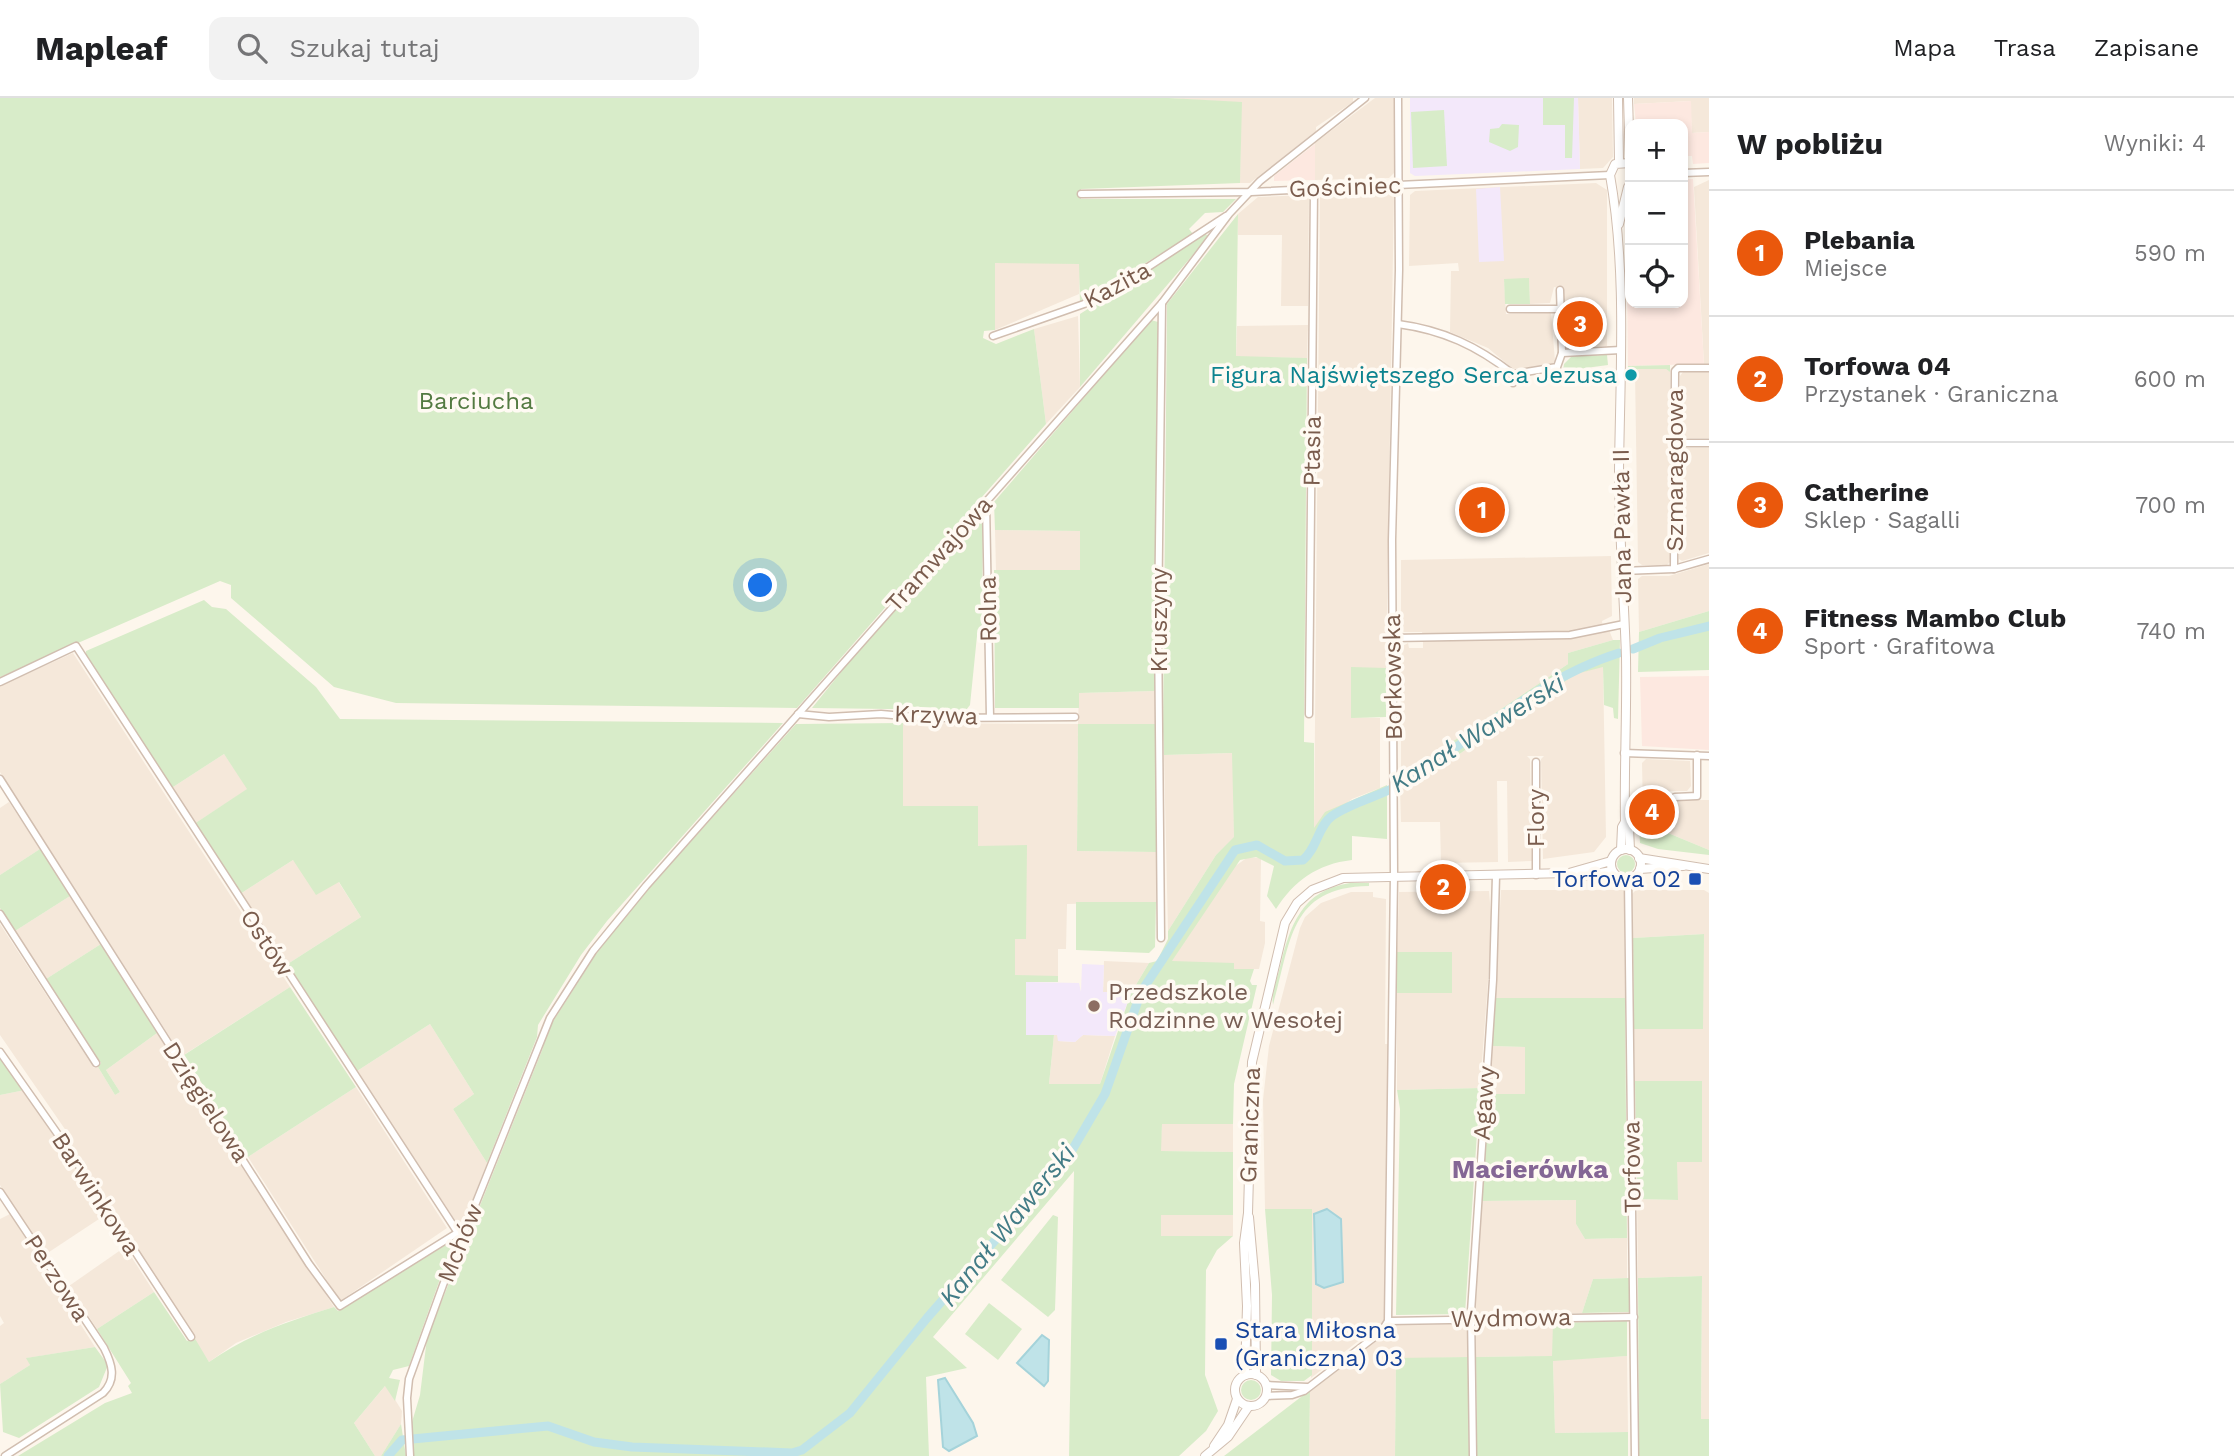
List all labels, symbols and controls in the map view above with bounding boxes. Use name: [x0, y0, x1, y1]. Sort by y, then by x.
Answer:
search box: [209, 17, 699, 80]
text: Mapleaf: [35, 29, 167, 68]
icon: search: [233, 29, 271, 67]
text: Szukaj tutaj: [289, 33, 440, 63]
text: Mapa: [1893, 34, 1956, 62]
text: Trasa: [1994, 34, 2056, 62]
text: Zapisane: [2094, 34, 2199, 62]
map controls: [1625, 119, 1688, 308]
button: +: [1625, 119, 1688, 182]
text: W pobliżu: [1737, 126, 1883, 161]
text: Wyniki: 4: [2104, 130, 2206, 157]
street label: Gościniec: [1288, 171, 1402, 203]
button: −: [1625, 182, 1688, 245]
text: Plebania: [1804, 225, 1915, 255]
text: 1: [1755, 240, 1765, 267]
text: 590 m: [2134, 240, 2206, 267]
button: locate: [1625, 245, 1688, 308]
text: Miejsce: [1804, 255, 1887, 282]
street label: Kazita: [1079, 256, 1155, 314]
pin: 3: [1557, 298, 1603, 350]
text: Torfowa 04: [1804, 351, 1951, 381]
place label: Figura Najświętszego Serca Jezusa: [1210, 361, 1617, 389]
text: 2: [1753, 366, 1767, 393]
text: 600 m: [2134, 366, 2206, 393]
marker: Figura Najświętszego Serca Jezusa: [1623, 367, 1639, 383]
text: Przystanek · Graniczna: [1804, 381, 2058, 408]
park label: Barciucha: [418, 387, 534, 415]
street label: Szmaragdowa: [1661, 389, 1689, 551]
street label: Ptasia: [1297, 415, 1327, 487]
street label: Jana Pawła II: [1607, 448, 1637, 604]
text: Catherine: [1804, 477, 1929, 507]
pin: 1: [1459, 484, 1505, 536]
street label: Tramwajowa: [880, 490, 998, 618]
text: 3: [1753, 492, 1767, 519]
text: 700 m: [2135, 492, 2206, 519]
text: Sklep · Sagalli: [1804, 507, 1960, 534]
street label: Kruszyny: [1145, 567, 1173, 673]
your location: [743, 568, 777, 602]
street label: Rolna: [973, 576, 1003, 642]
text: Fitness Mambo Club: [1804, 603, 2066, 633]
street label: Borkowska: [1378, 614, 1408, 740]
text: 4: [1753, 618, 1767, 645]
text: 740 m: [2137, 618, 2206, 645]
text: Sport · Grafitowa: [1804, 633, 1995, 660]
water label: Kanał Wawerski: [1384, 667, 1571, 799]
street label: Krzywa: [893, 700, 979, 730]
pin: 4: [1629, 786, 1675, 838]
street label: Flory: [1522, 788, 1550, 847]
pin: 2: [1420, 861, 1466, 913]
place label: Torfowa 02: [1552, 865, 1681, 893]
marker: Torfowa 02: [1687, 871, 1703, 887]
street label: Ostów: [234, 904, 300, 982]
place label: Przedszkole Rodzinne w Wesołej: [1108, 978, 1343, 1034]
marker: Przedszkole Rodzinne w Wesołej: [1086, 998, 1102, 1014]
street label: Dzięgielowa: [157, 1037, 255, 1167]
street label: Agawy: [1467, 1064, 1501, 1141]
street label: Graniczna: [1234, 1066, 1266, 1184]
street label: Torfowa: [1617, 1120, 1647, 1214]
street label: Barwinkowa: [46, 1127, 146, 1261]
water label: Kanał Wawerski: [933, 1137, 1082, 1312]
district label: Macierówka: [1452, 1154, 1608, 1184]
street label: Mchów: [432, 1199, 488, 1287]
street label: Perzowa: [19, 1229, 95, 1327]
street label: Wydmowa: [1450, 1303, 1572, 1333]
place label: Stara Miłosna (Graniczna) 03: [1235, 1316, 1403, 1372]
marker: Stara Miłosna (Graniczna) 03: [1213, 1336, 1229, 1352]

